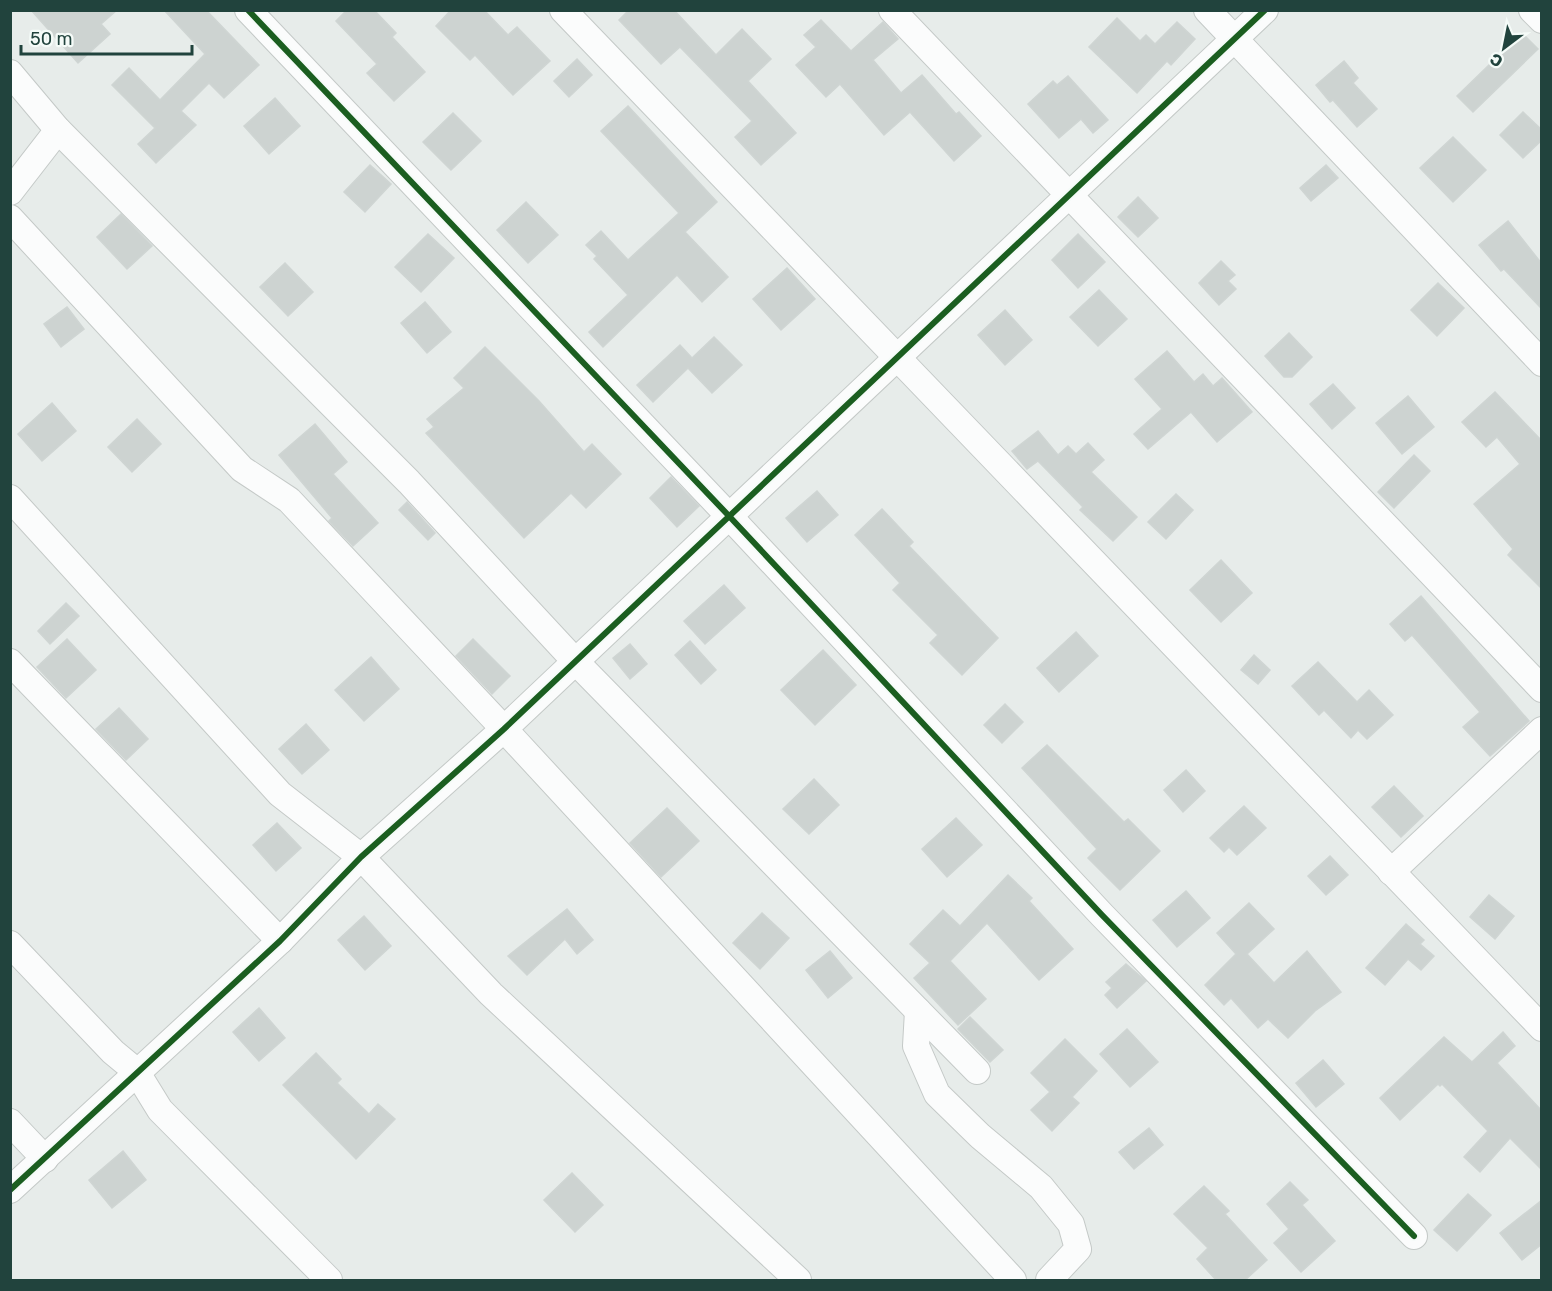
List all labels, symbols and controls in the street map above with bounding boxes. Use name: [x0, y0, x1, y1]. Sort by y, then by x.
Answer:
scale bar: [21, 18, 192, 56]
north arrow: [1474, 18, 1534, 78]
text: 50 m: [30, 28, 73, 50]
text: С: [1487, 49, 1506, 71]

